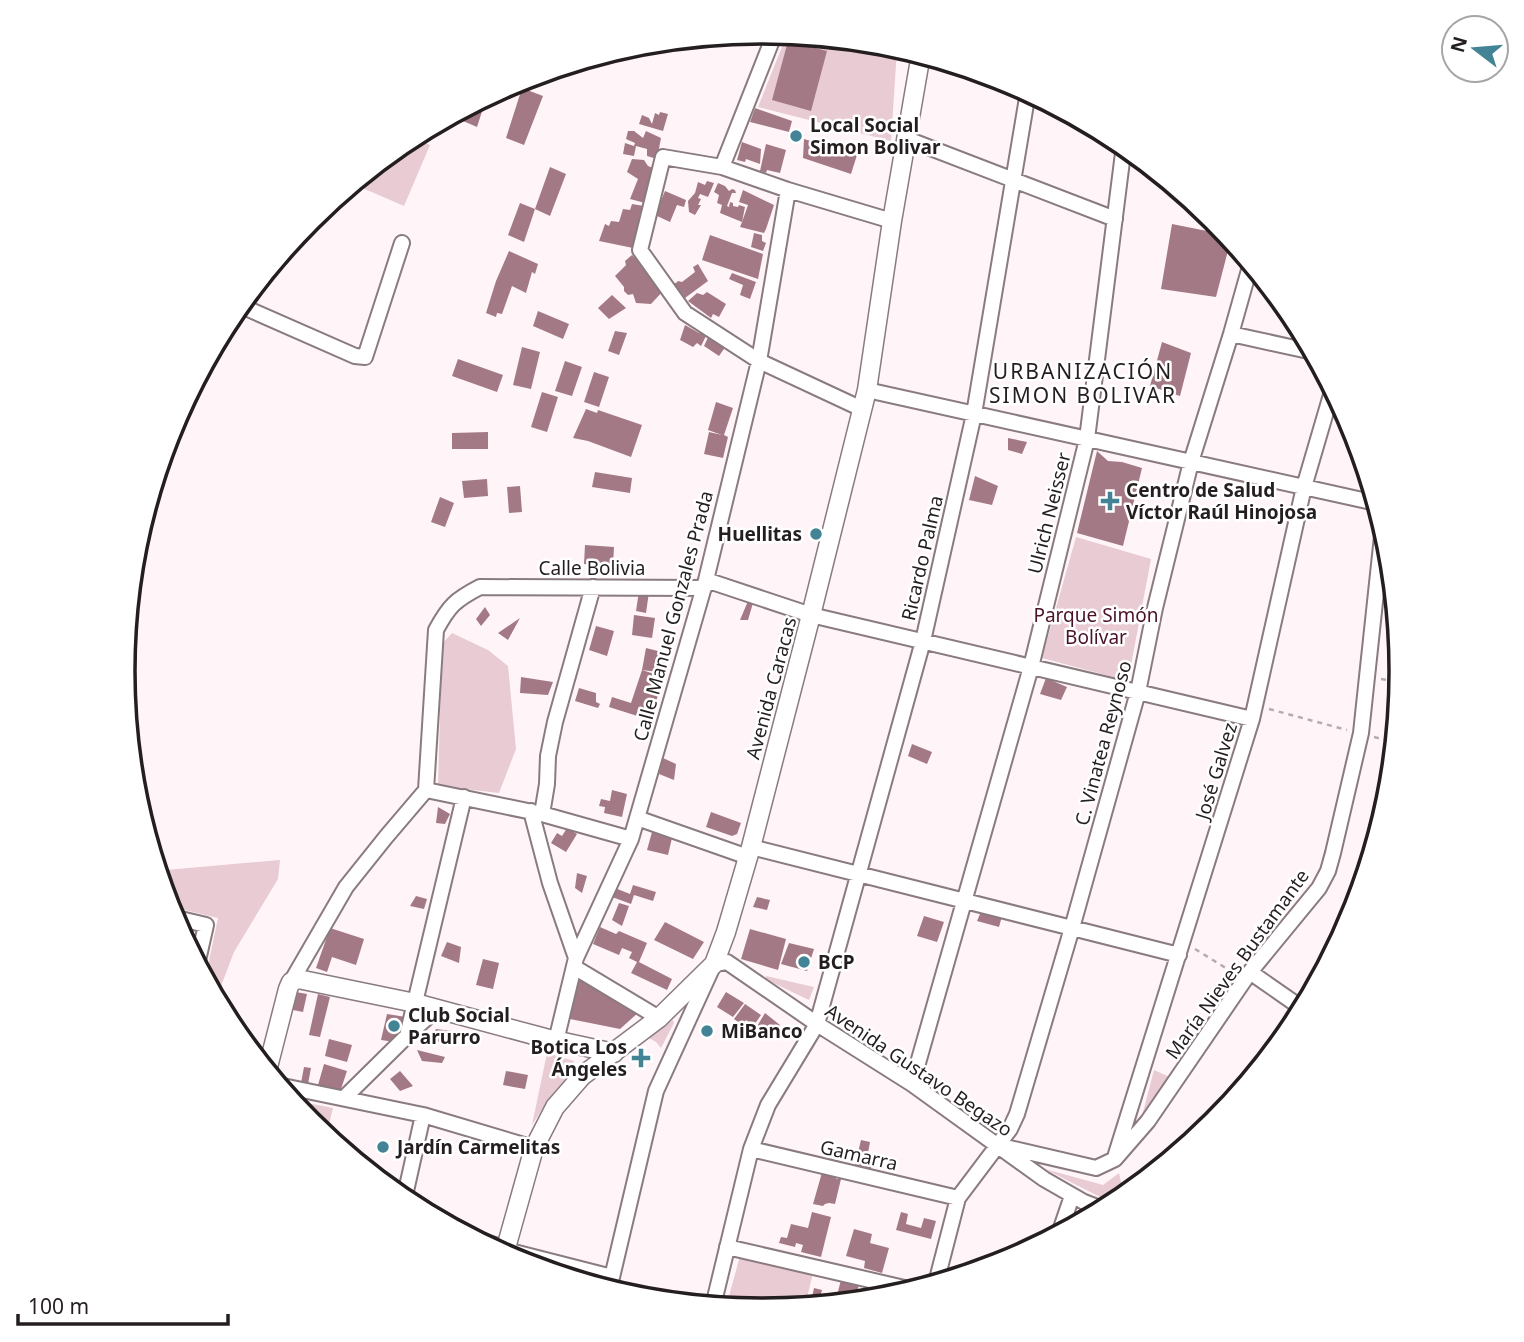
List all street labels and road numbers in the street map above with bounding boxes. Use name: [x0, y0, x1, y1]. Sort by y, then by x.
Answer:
street label: Ulrich Neisser: [1021, 449, 1077, 576]
street label: Calle Manuel Gonzales Prada: [627, 488, 719, 744]
street label: Ricardo Palma: [895, 493, 949, 623]
street label: Calle Bolivia: [539, 555, 646, 581]
street label: Avenida Caracas: [740, 614, 802, 762]
street label: C. Vinatea Reynoso: [1068, 658, 1138, 828]
street label: José Galvez: [1188, 719, 1243, 825]
street label: María Nieves Bustamante: [1159, 864, 1315, 1064]
street label: Avenida Gustavo Begazo: [820, 998, 1018, 1142]
street label: Gamarra: [818, 1133, 900, 1177]

